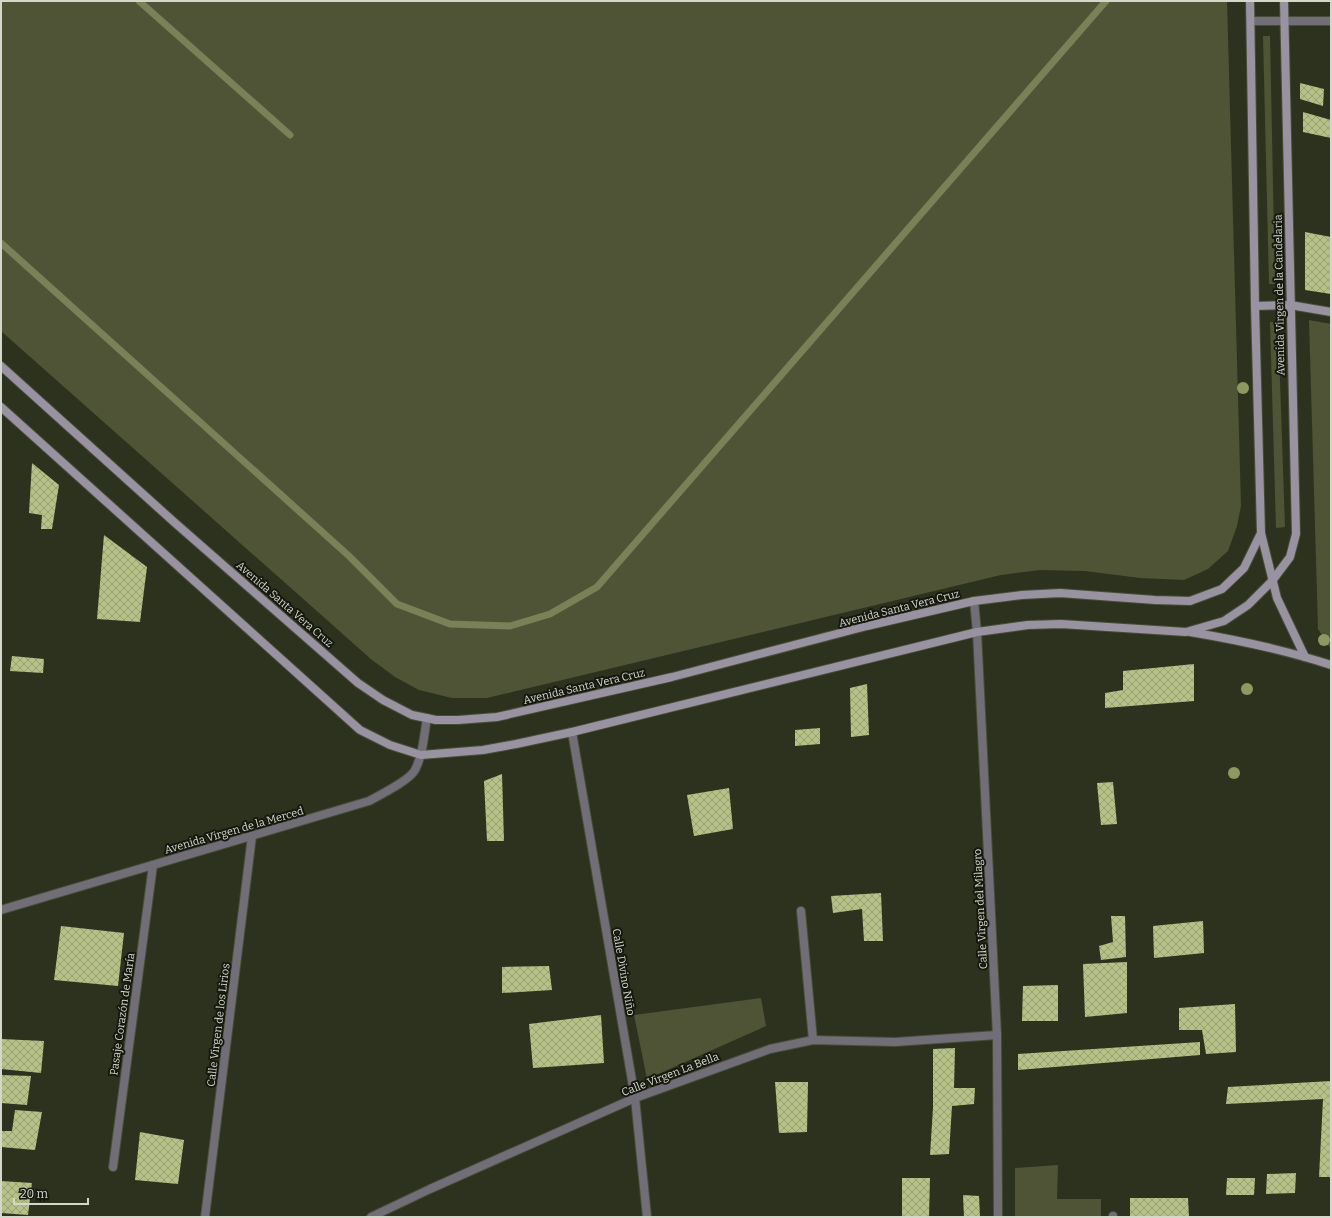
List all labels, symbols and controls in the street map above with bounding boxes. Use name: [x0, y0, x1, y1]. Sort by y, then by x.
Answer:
street label: Avenida Virgen de la Candelaria: [1272, 214, 1287, 376]
street label: Avenida Santa Vera Cruz: [234, 559, 336, 650]
street label: Avenida Santa Vera Cruz: [837, 587, 961, 630]
street label: Avenida Santa Vera Cruz: [522, 666, 646, 707]
street label: Avenida Virgen de la Merced: [163, 804, 306, 857]
street label: Calle Virgen del Milagro: [971, 848, 990, 970]
street label: Calle Divino Niño: [609, 928, 638, 1017]
street label: Pasaje Corazón de María: [107, 952, 138, 1076]
street label: Calle Virgen de los Lirios: [204, 963, 233, 1087]
street label: Calle Virgen La Bella: [620, 1050, 721, 1099]
scale bar: [14, 1180, 88, 1206]
text: 20 m: [20, 1187, 49, 1201]

